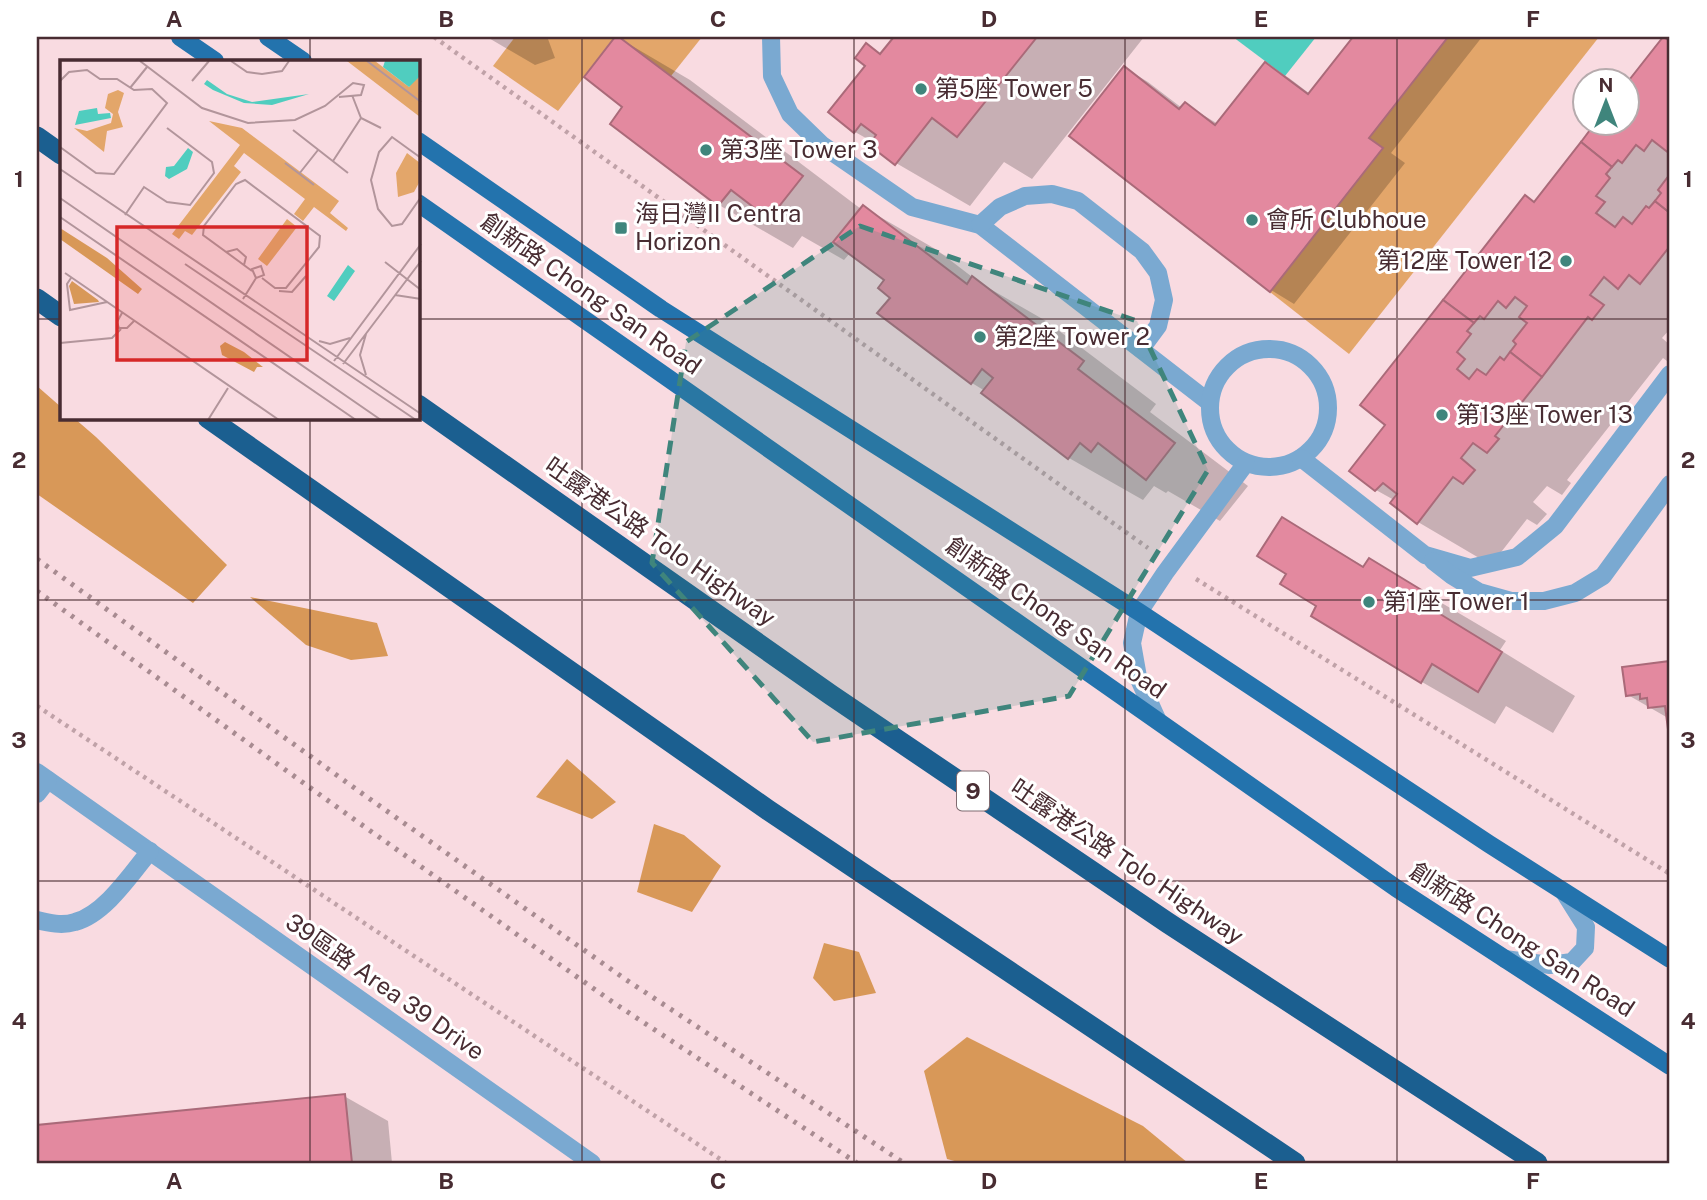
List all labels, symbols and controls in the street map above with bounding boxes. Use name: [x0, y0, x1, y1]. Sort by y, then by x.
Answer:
text: A: [166, 5, 183, 32]
text: B: [438, 5, 454, 32]
text: C: [710, 5, 726, 32]
text: D: [981, 5, 997, 32]
text: E: [1254, 5, 1268, 32]
text: F: [1526, 5, 1540, 32]
inset map: [60, 60, 420, 420]
north arrow: [1570, 66, 1640, 136]
place label: 第5座 Tower 5: [935, 74, 1093, 102]
text: N: [1599, 74, 1613, 96]
marker: 第5座 Tower 5: [913, 81, 929, 97]
place label: 第3座 Tower 3: [720, 135, 877, 163]
marker: 第3座 Tower 3: [698, 142, 714, 158]
text: 1: [14, 165, 24, 192]
text: 1: [1683, 165, 1693, 192]
place label: 海日灣II Centra Horizon: [635, 199, 801, 255]
place label: 會所 Clubhoue: [1266, 205, 1427, 233]
street label: 創新路 Chong San Road: [476, 207, 707, 380]
marker: 會所 Clubhoue: [1244, 212, 1260, 228]
marker: 海日灣II Centra Horizon: [613, 220, 629, 236]
place label: 第12座 Tower 12: [1377, 246, 1552, 274]
marker: 第12座 Tower 12: [1558, 253, 1574, 269]
place label: 第2座 Tower 2: [994, 322, 1150, 350]
marker: 第2座 Tower 2: [972, 329, 988, 345]
place label: 第13座 Tower 13: [1456, 400, 1633, 428]
marker: 第13座 Tower 13: [1434, 407, 1450, 423]
text: 2: [12, 446, 26, 473]
text: 2: [1681, 446, 1695, 473]
street label: 吐露港公路 Tolo Highway: [540, 451, 781, 632]
street label: 創新路 Chong San Road: [941, 531, 1172, 704]
place label: 第1座 Tower 1: [1383, 587, 1530, 615]
marker: 第1座 Tower 1: [1361, 594, 1377, 610]
text: 3: [11, 726, 27, 753]
text: 3: [1680, 726, 1696, 753]
road number: 9: [957, 772, 989, 810]
street label: 吐露港公路 Tolo Highway: [1006, 773, 1249, 950]
street label: 創新路 Chong San Road: [1405, 856, 1640, 1022]
street label: 39區路 Area 39 Drive: [281, 907, 490, 1065]
text: 4: [11, 1007, 27, 1034]
text: 4: [1680, 1007, 1696, 1034]
text: A: [166, 1167, 183, 1194]
text: B: [438, 1167, 454, 1194]
text: C: [710, 1167, 726, 1194]
text: D: [981, 1167, 997, 1194]
text: E: [1254, 1167, 1268, 1194]
text: F: [1526, 1167, 1540, 1194]

